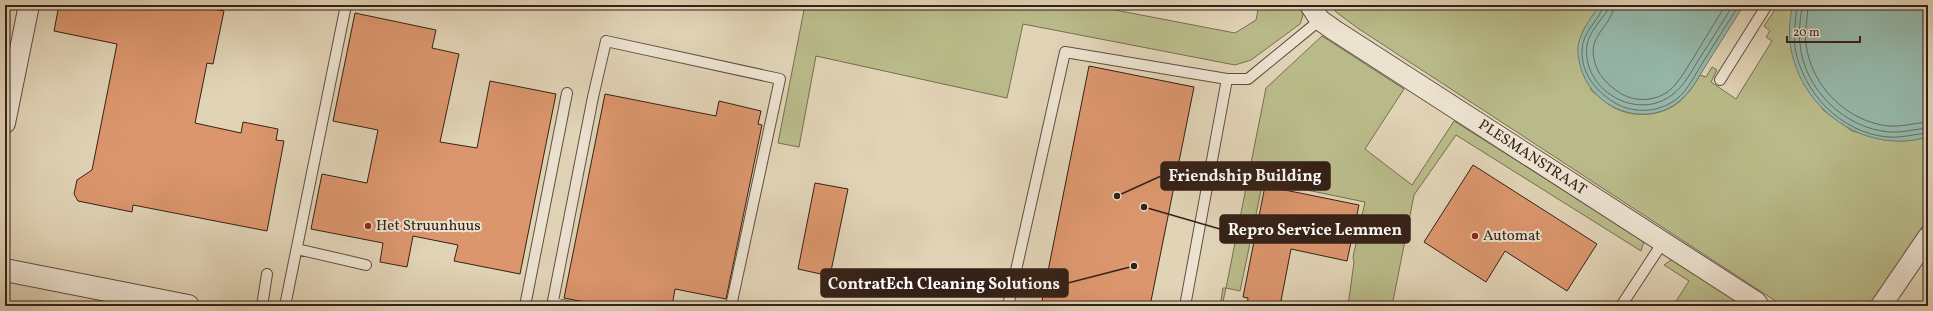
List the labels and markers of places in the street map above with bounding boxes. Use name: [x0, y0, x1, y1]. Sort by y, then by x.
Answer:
callout: Friendship Building: [1161, 162, 1330, 190]
callout: Repro Service Lemmen: [1220, 215, 1410, 243]
place label: Het Struunhuus: [376, 216, 481, 237]
marker: Het Struunhuus: [363, 221, 373, 231]
place label: Automat: [1483, 226, 1541, 247]
marker: Automat: [1470, 231, 1480, 241]
callout: ContratEch Cleaning Solutions: [821, 269, 1068, 297]

